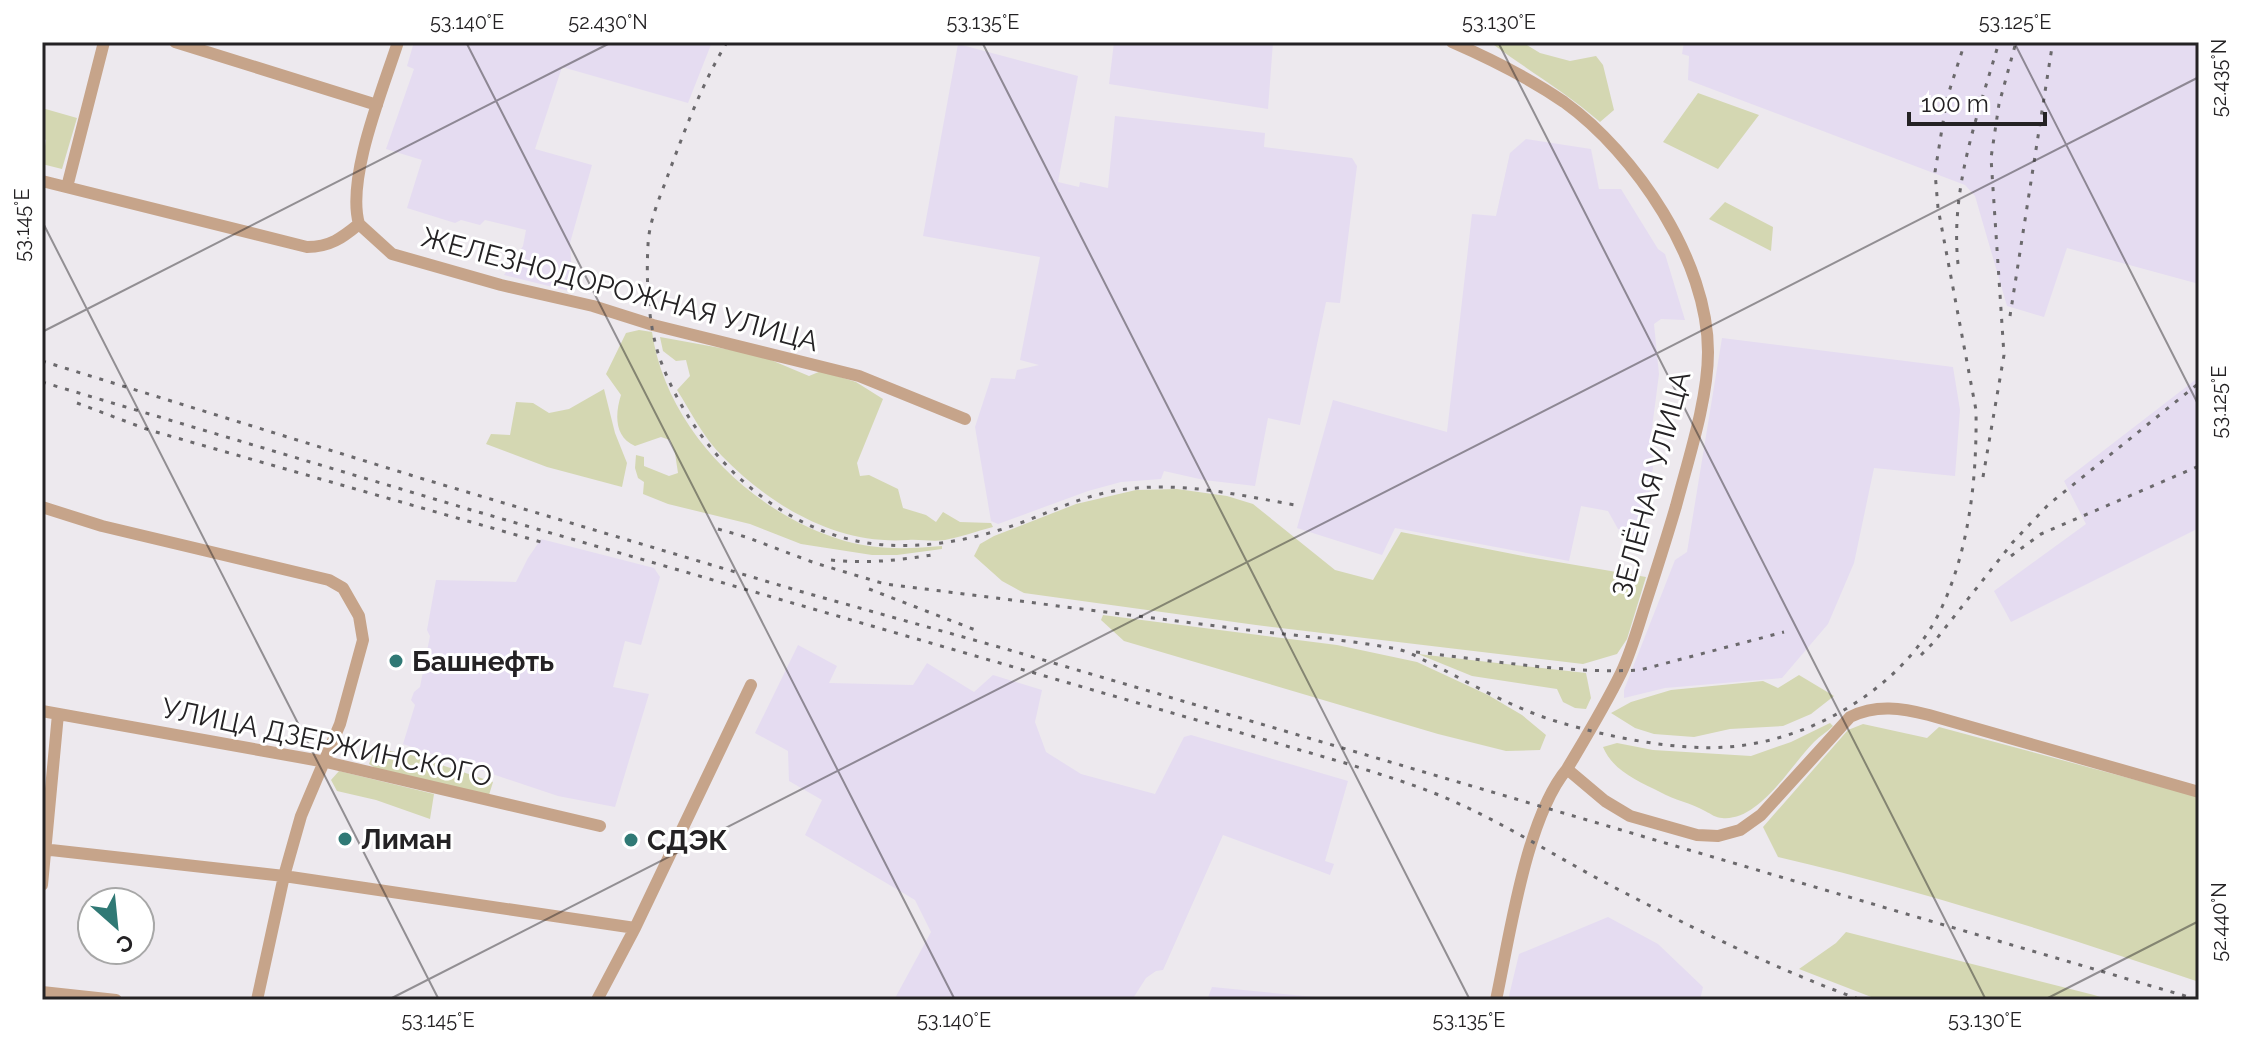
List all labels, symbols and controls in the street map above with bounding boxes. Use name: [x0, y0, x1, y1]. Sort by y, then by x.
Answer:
text: 53.140°E: [430, 10, 504, 34]
text: 52.430°N: [568, 10, 648, 34]
text: 53.135°E: [947, 10, 1020, 34]
text: 53.130°E: [1462, 10, 1536, 34]
text: 53.125°E: [1979, 10, 2051, 34]
text: 52.435°N: [2207, 39, 2231, 117]
scale bar: [1909, 76, 2045, 126]
text: 100 m: [1921, 89, 1989, 118]
text: 53.145°E: [10, 188, 34, 262]
street label: ЖЕЛЕЗНОДОРОЖНАЯ УЛИЦА: [418, 220, 822, 358]
text: 53.125°E: [2207, 366, 2231, 438]
street label: ЗЕЛЁНАЯ УЛИЦА: [1605, 367, 1698, 601]
place label: Башнефть: [412, 645, 554, 678]
marker: Башнефть: [387, 652, 405, 670]
street label: УЛИЦА ДЗЕРЖИНСКОГО: [159, 691, 495, 794]
place label: Лиман: [361, 823, 452, 856]
place label: СДЭК: [647, 824, 727, 857]
marker: Лиман: [336, 830, 354, 848]
marker: СДЭК: [622, 831, 640, 849]
text: 52.440°N: [2207, 882, 2231, 962]
north arrow: [76, 886, 156, 966]
text: С: [112, 929, 138, 959]
text: 53.145°E: [401, 1008, 475, 1032]
text: 53.140°E: [917, 1008, 991, 1032]
text: 53.135°E: [1433, 1008, 1506, 1032]
text: 53.130°E: [1948, 1008, 2022, 1032]

